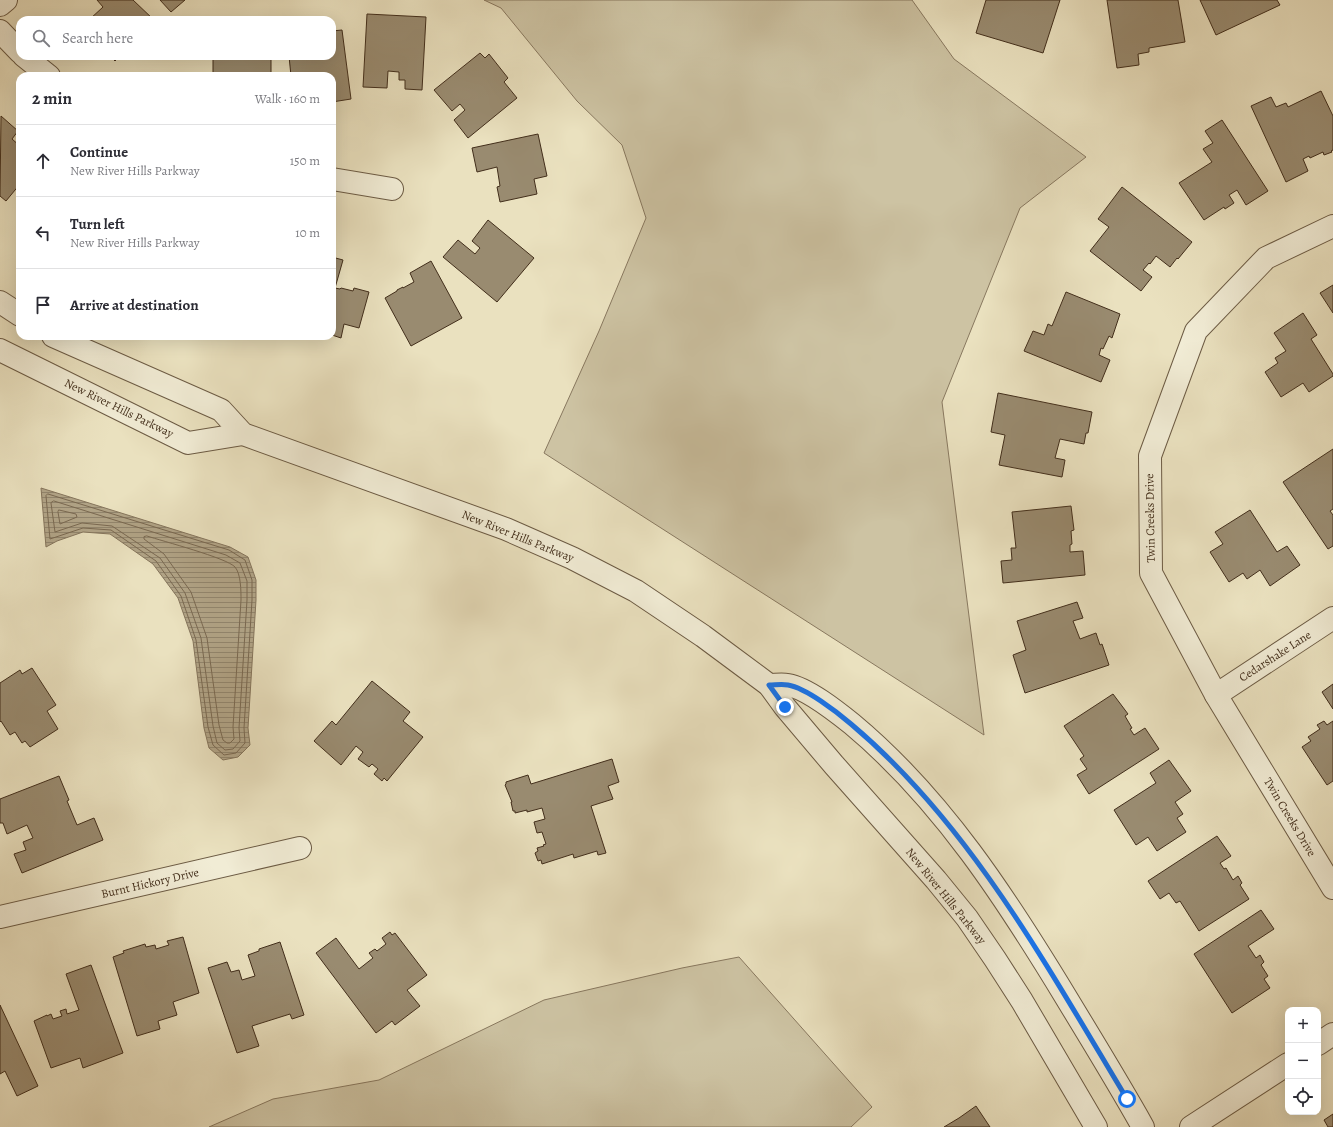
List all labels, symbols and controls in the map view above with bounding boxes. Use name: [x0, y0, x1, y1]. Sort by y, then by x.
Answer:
search box: [16, 16, 336, 60]
icon: search: [30, 27, 52, 49]
text: Search here: [62, 28, 133, 48]
text: 2 min: [32, 87, 72, 110]
text: Walk · 160 m: [255, 90, 320, 107]
text: Continue: [70, 142, 128, 162]
icon: ahead: [32, 150, 54, 172]
text: 150 m: [290, 152, 320, 169]
text: New River Hills Parkway: [70, 162, 200, 179]
text: Turn left: [70, 214, 125, 234]
icon: left: [32, 222, 54, 244]
text: 10 m: [295, 224, 320, 241]
text: New River Hills Parkway: [70, 234, 200, 251]
icon: arrive: [32, 294, 54, 316]
text: Arrive at destination: [70, 295, 199, 315]
street label: New River Hills Parkway: [62, 375, 177, 442]
street label: Twin Creeks Drive: [1141, 473, 1159, 563]
street label: New River Hills Parkway: [460, 506, 577, 566]
street label: Cedarshake Lane: [1236, 627, 1314, 685]
route end: [776, 698, 794, 716]
street label: Twin Creeks Drive: [1260, 775, 1320, 859]
street label: New River Hills Parkway: [902, 845, 990, 948]
street label: Burnt Hickory Drive: [100, 864, 200, 902]
map controls: [1285, 1007, 1321, 1115]
button: +: [1285, 1007, 1321, 1043]
button: −: [1285, 1043, 1321, 1079]
button: locate: [1285, 1079, 1321, 1115]
route start: [1118, 1090, 1136, 1108]

